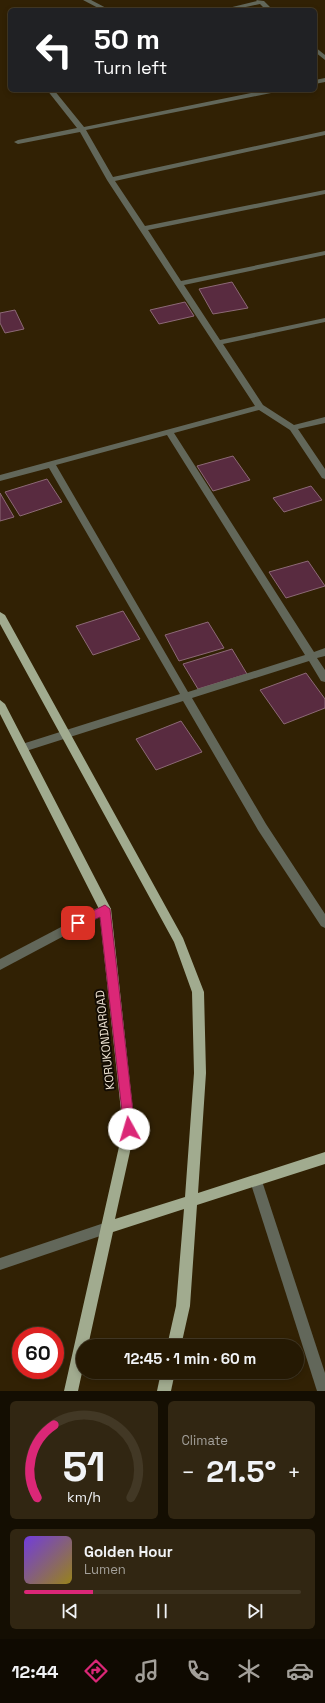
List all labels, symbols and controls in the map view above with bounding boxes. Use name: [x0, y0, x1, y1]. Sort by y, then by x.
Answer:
text: 50 m: [94, 21, 160, 57]
icon: left: [28, 24, 80, 76]
text: Turn left: [94, 56, 167, 79]
pin: [61, 906, 95, 940]
icon: arrive: [67, 912, 89, 934]
street label: KORUKONDAROAD: [92, 989, 118, 1091]
position arrow: [108, 1108, 150, 1150]
speed limit sign: 60: [12, 1327, 64, 1379]
text: 12:45 · 1 min · 60 m: [124, 1349, 256, 1368]
text: Climate: [182, 1432, 228, 1449]
text: 51: [62, 1440, 105, 1493]
text: 21.5°: [206, 1452, 276, 1491]
text: −: [182, 1458, 195, 1486]
text: +: [287, 1458, 301, 1486]
text: km/h: [67, 1488, 101, 1506]
text: Golden Hour: [84, 1542, 173, 1561]
text: Lumen: [84, 1561, 126, 1578]
icon: previous: [59, 1600, 81, 1622]
icon: pause: [151, 1600, 173, 1622]
icon: next: [244, 1600, 266, 1622]
icon: directions: [82, 1657, 110, 1685]
icon: music: [133, 1657, 161, 1685]
icon: phone: [184, 1657, 212, 1685]
icon: climate: [235, 1657, 263, 1685]
icon: car: [286, 1657, 314, 1685]
text: 12:44: [11, 1660, 59, 1683]

